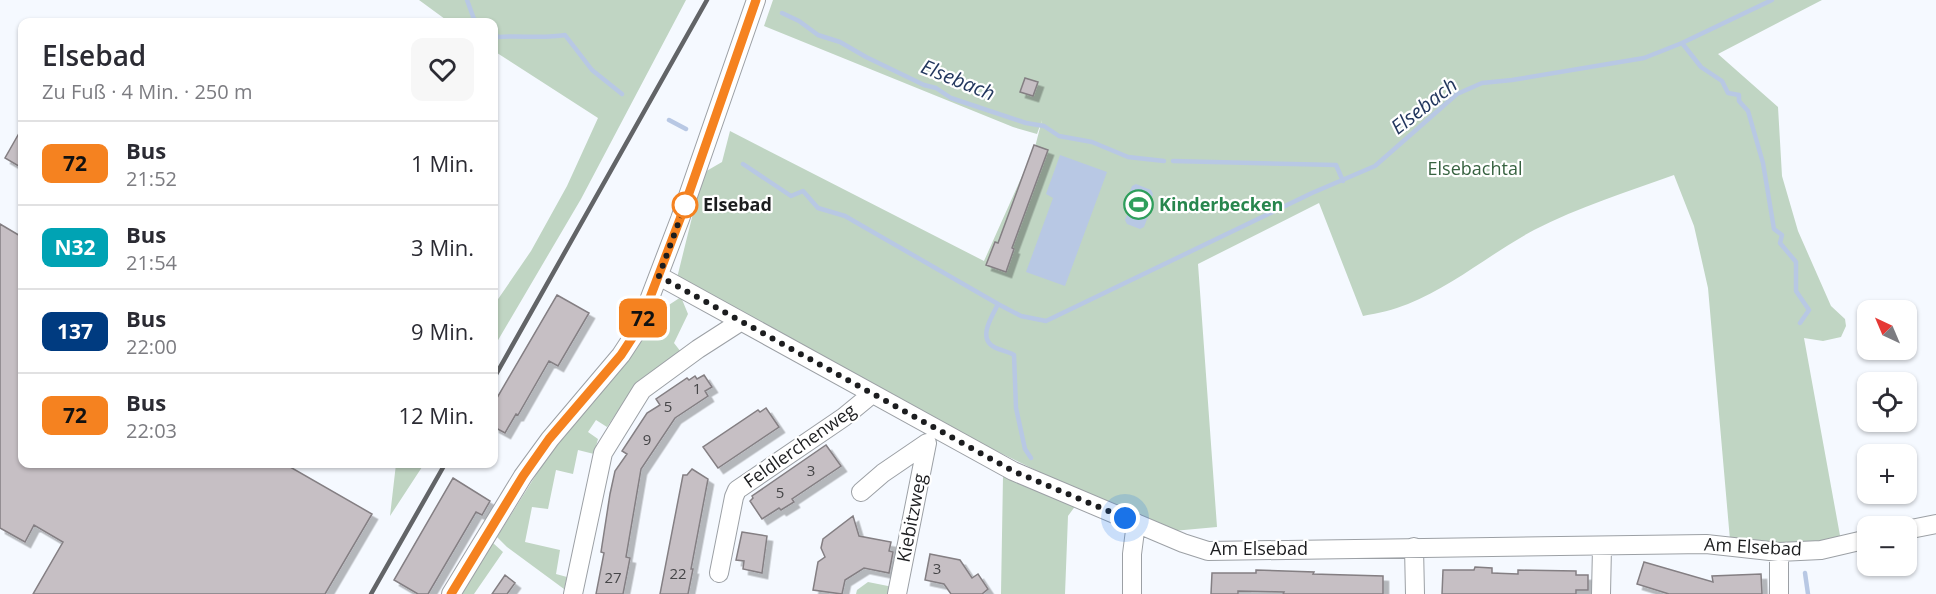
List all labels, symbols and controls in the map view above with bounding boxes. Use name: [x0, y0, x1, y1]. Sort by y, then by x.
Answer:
text: Elsebad: [42, 36, 146, 74]
button: heart: [411, 38, 474, 101]
water label: Elsebach: [917, 53, 999, 107]
water label: Elsebach: [1385, 71, 1463, 140]
text: Zu Fuß · 4 Min. · 250 m: [42, 78, 252, 105]
text: Bus: [126, 135, 166, 165]
text: 1 Min.: [411, 148, 474, 178]
text: 72: [63, 149, 87, 177]
park label: Elsebachtal: [1428, 156, 1522, 180]
text: 21:52: [126, 165, 177, 192]
sports icon: Kinderbecken: [1122, 189, 1154, 221]
marker: Elsebad: [672, 192, 698, 218]
place label: Elsebad: [703, 192, 772, 216]
place label: Kinderbecken: [1159, 192, 1283, 216]
text: Bus: [126, 219, 166, 249]
text: 3 Min.: [411, 232, 474, 262]
text: N32: [54, 233, 96, 261]
text: 21:54: [126, 249, 177, 276]
line badge: 72: [616, 298, 670, 338]
north arrow: [1857, 300, 1917, 360]
map controls: [1857, 300, 1917, 576]
text: Bus: [126, 303, 166, 333]
text: 72: [631, 304, 655, 332]
text: 9 Min.: [411, 316, 474, 346]
text: 137: [57, 317, 93, 345]
text: 22:00: [126, 333, 177, 360]
button: locate: [1857, 372, 1917, 432]
house number: 1: [693, 378, 701, 398]
text: Bus: [126, 387, 166, 417]
house number: 5: [664, 396, 672, 416]
street label: Feldlerchenweg: [739, 397, 860, 493]
text: 12 Min.: [399, 400, 474, 430]
text: 72: [63, 401, 87, 429]
text: 22:03: [126, 417, 177, 444]
house number: 9: [643, 429, 651, 449]
button: +: [1857, 444, 1917, 504]
house number: 3: [807, 460, 815, 480]
street label: Kiebitzweg: [891, 471, 931, 564]
house number: 5: [776, 482, 784, 502]
your location: [1110, 503, 1140, 533]
button: −: [1857, 516, 1917, 576]
street label: Am Elsebad: [1703, 531, 1803, 561]
street label: Am Elsebad: [1210, 536, 1308, 560]
house number: 3: [933, 558, 941, 578]
house number: 22: [669, 563, 687, 583]
house number: 27: [604, 567, 622, 587]

